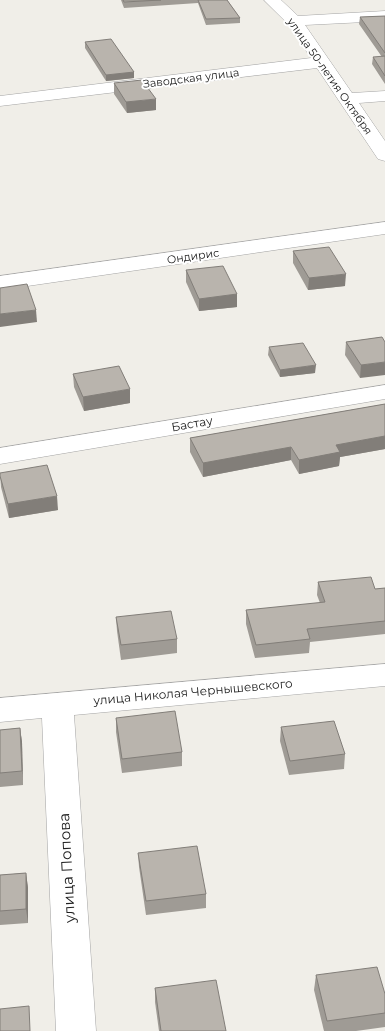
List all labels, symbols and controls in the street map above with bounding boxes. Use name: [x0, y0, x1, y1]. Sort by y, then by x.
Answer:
street label: улица 50-летия Октября: [284, 14, 376, 137]
street label: Заводская улица: [142, 65, 240, 91]
street label: Ондирис: [166, 245, 220, 267]
street label: Бастау: [170, 412, 214, 435]
street label: улица Николая Чернышевского: [92, 675, 294, 708]
street label: улица Попова: [54, 813, 79, 925]

